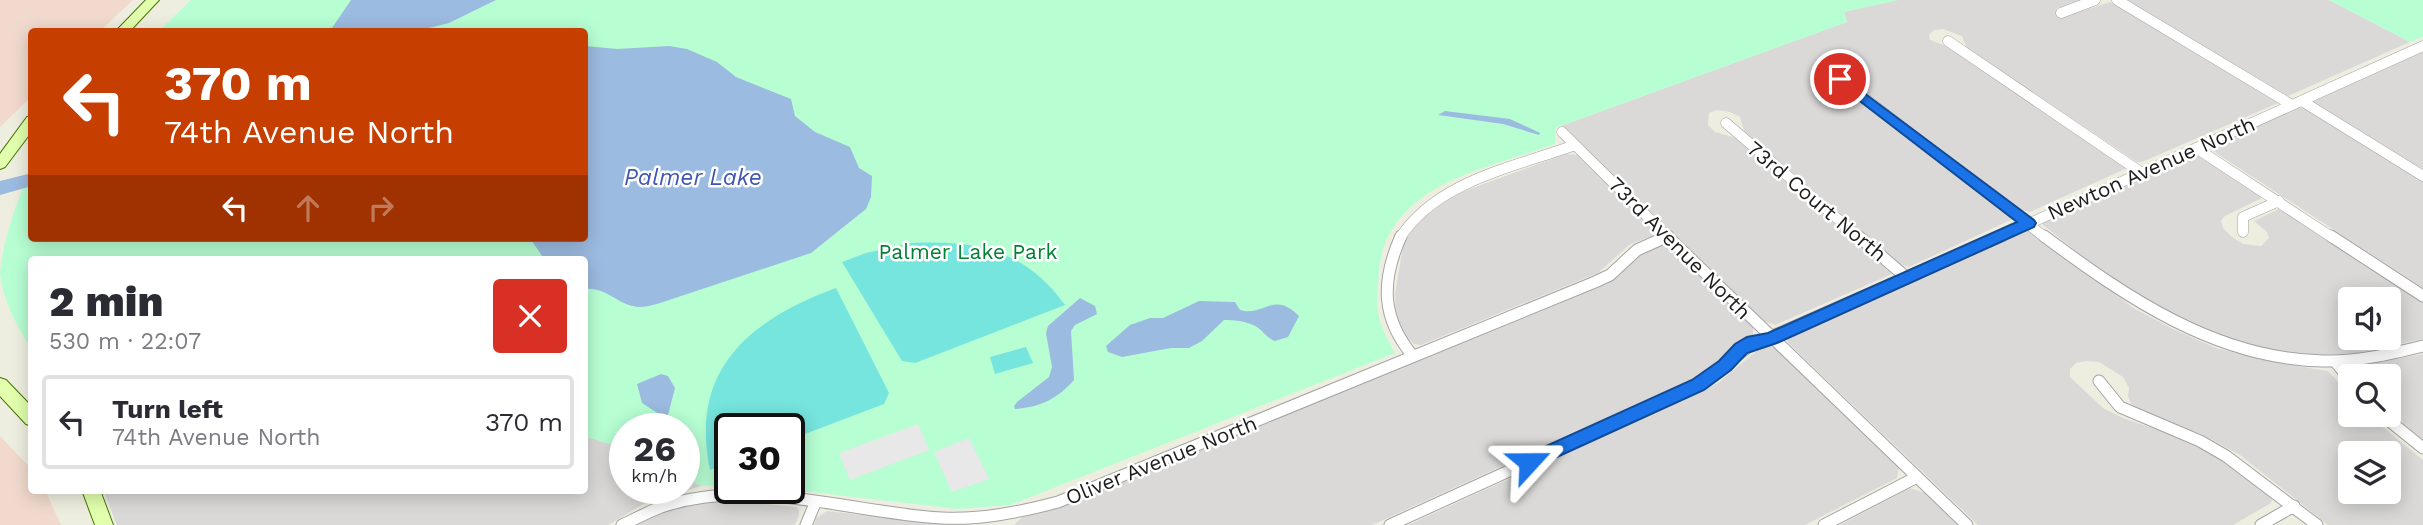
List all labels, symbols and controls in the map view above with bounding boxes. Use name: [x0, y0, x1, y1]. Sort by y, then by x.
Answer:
pin: [1810, 49, 1870, 109]
text: 370 m: [164, 54, 312, 112]
icon: left: [49, 56, 140, 147]
icon: arrive: [1821, 60, 1859, 98]
street label: Newton Avenue North: [2043, 111, 2259, 225]
text: 74th Avenue North: [164, 113, 454, 151]
street label: 73rd Court North: [1742, 135, 1892, 267]
water label: Palmer Lake: [624, 164, 762, 191]
street label: 73rd Avenue North: [1604, 172, 1756, 324]
icon: left: [216, 189, 254, 227]
icon: ahead: [289, 189, 327, 227]
icon: right: [362, 189, 400, 227]
park label: Palmer Lake Park: [879, 239, 1058, 264]
text: 2 min: [49, 277, 163, 326]
button: close: [493, 279, 567, 353]
map controls: [2338, 287, 2401, 504]
button: sound: [2338, 287, 2401, 350]
text: 530 m · 22:07: [49, 328, 201, 355]
button: search: [2338, 364, 2401, 427]
text: Turn left: [112, 394, 223, 424]
icon: left: [53, 403, 91, 441]
text: 370 m: [485, 407, 563, 437]
street label: Oliver Avenue North: [1062, 410, 1260, 510]
speed limit sign: 30: [714, 413, 805, 504]
text: 74th Avenue North: [112, 424, 320, 451]
position arrow: [1492, 425, 1566, 499]
text: 26: [633, 428, 676, 470]
button: layers: [2338, 441, 2401, 504]
text: km/h: [631, 465, 678, 486]

